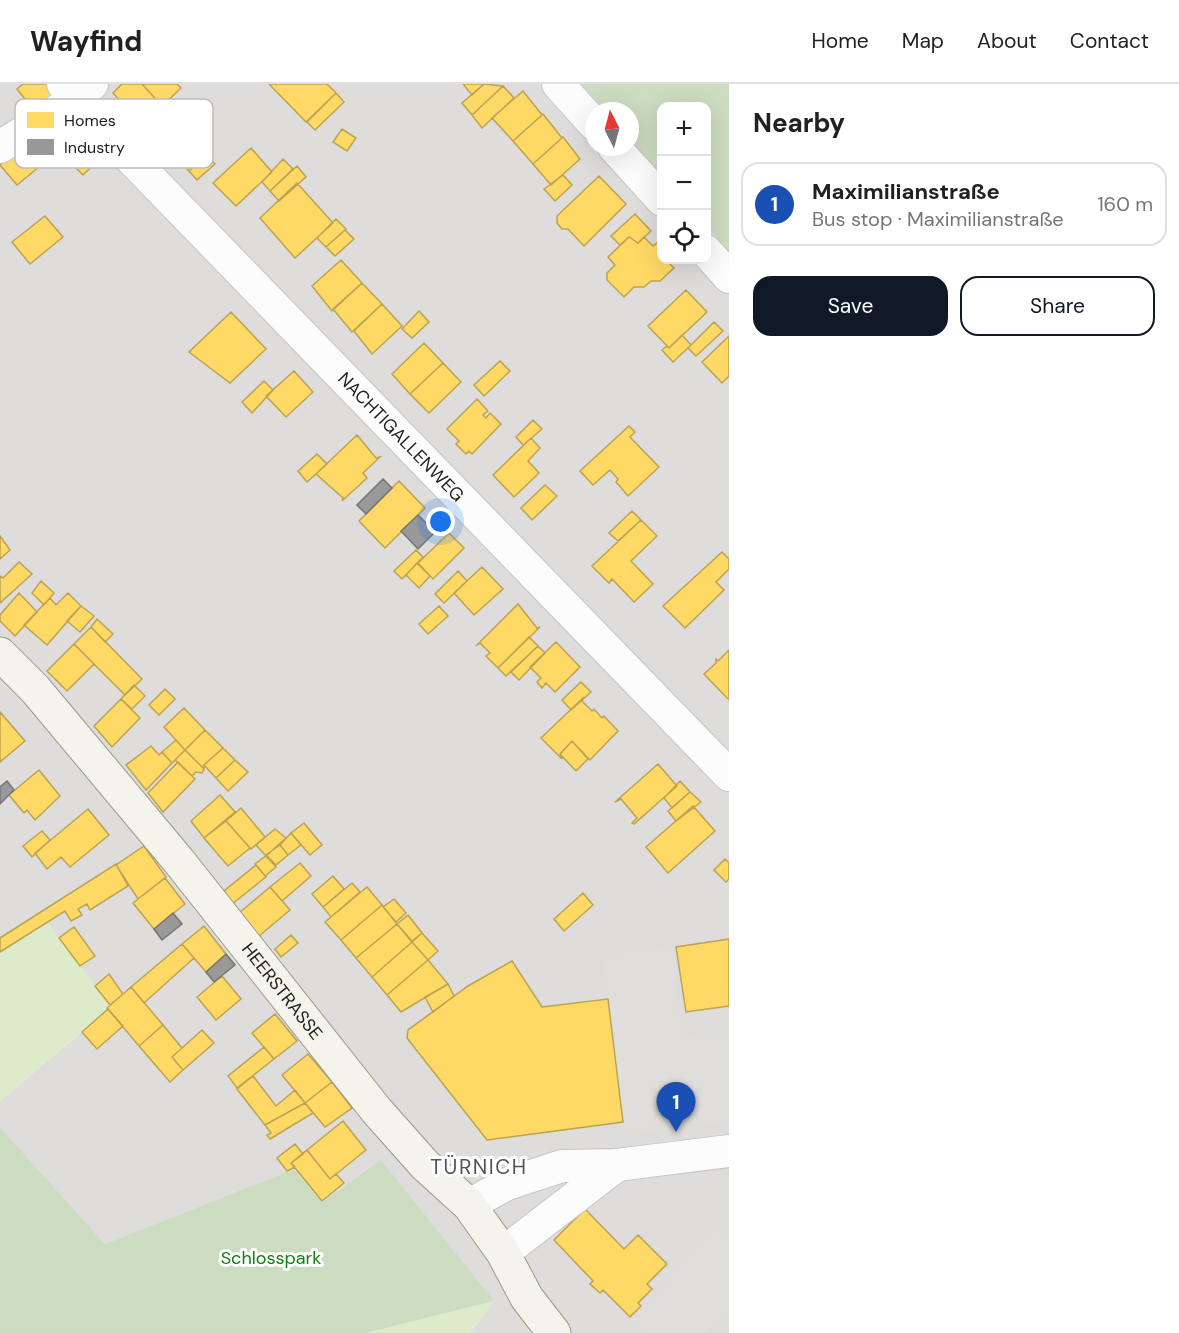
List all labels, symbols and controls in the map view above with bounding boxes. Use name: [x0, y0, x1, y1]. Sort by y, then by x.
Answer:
text: Wayfind: [30, 23, 142, 60]
text: Home: [811, 27, 869, 55]
text: Map: [902, 27, 944, 55]
text: About: [977, 27, 1037, 55]
text: Contact: [1070, 27, 1149, 55]
legend: [15, 99, 213, 168]
north arrow: [585, 102, 639, 156]
map controls: [657, 102, 711, 264]
button: +: [657, 102, 711, 156]
text: Nearby: [753, 106, 845, 140]
text: Homes: [64, 110, 116, 131]
text: Industry: [64, 137, 125, 158]
button: −: [657, 156, 711, 210]
text: Maximilianstraße: [812, 177, 1000, 206]
text: 1: [771, 191, 778, 217]
text: 160 m: [1097, 191, 1153, 217]
text: Bus stop · Maximilianstraße: [812, 206, 1064, 232]
button: locate: [657, 210, 711, 264]
button: Save: [753, 276, 948, 336]
button: Share: [960, 276, 1155, 336]
street label: NACHTIGALLENWEG: [333, 367, 469, 507]
your location: [426, 507, 455, 536]
street label: HEERSTRASSE: [236, 938, 328, 1045]
pin: 1: [656, 1082, 696, 1132]
district label: TÜRNICH: [430, 1153, 528, 1181]
park label: Schlosspark: [221, 1246, 321, 1270]

